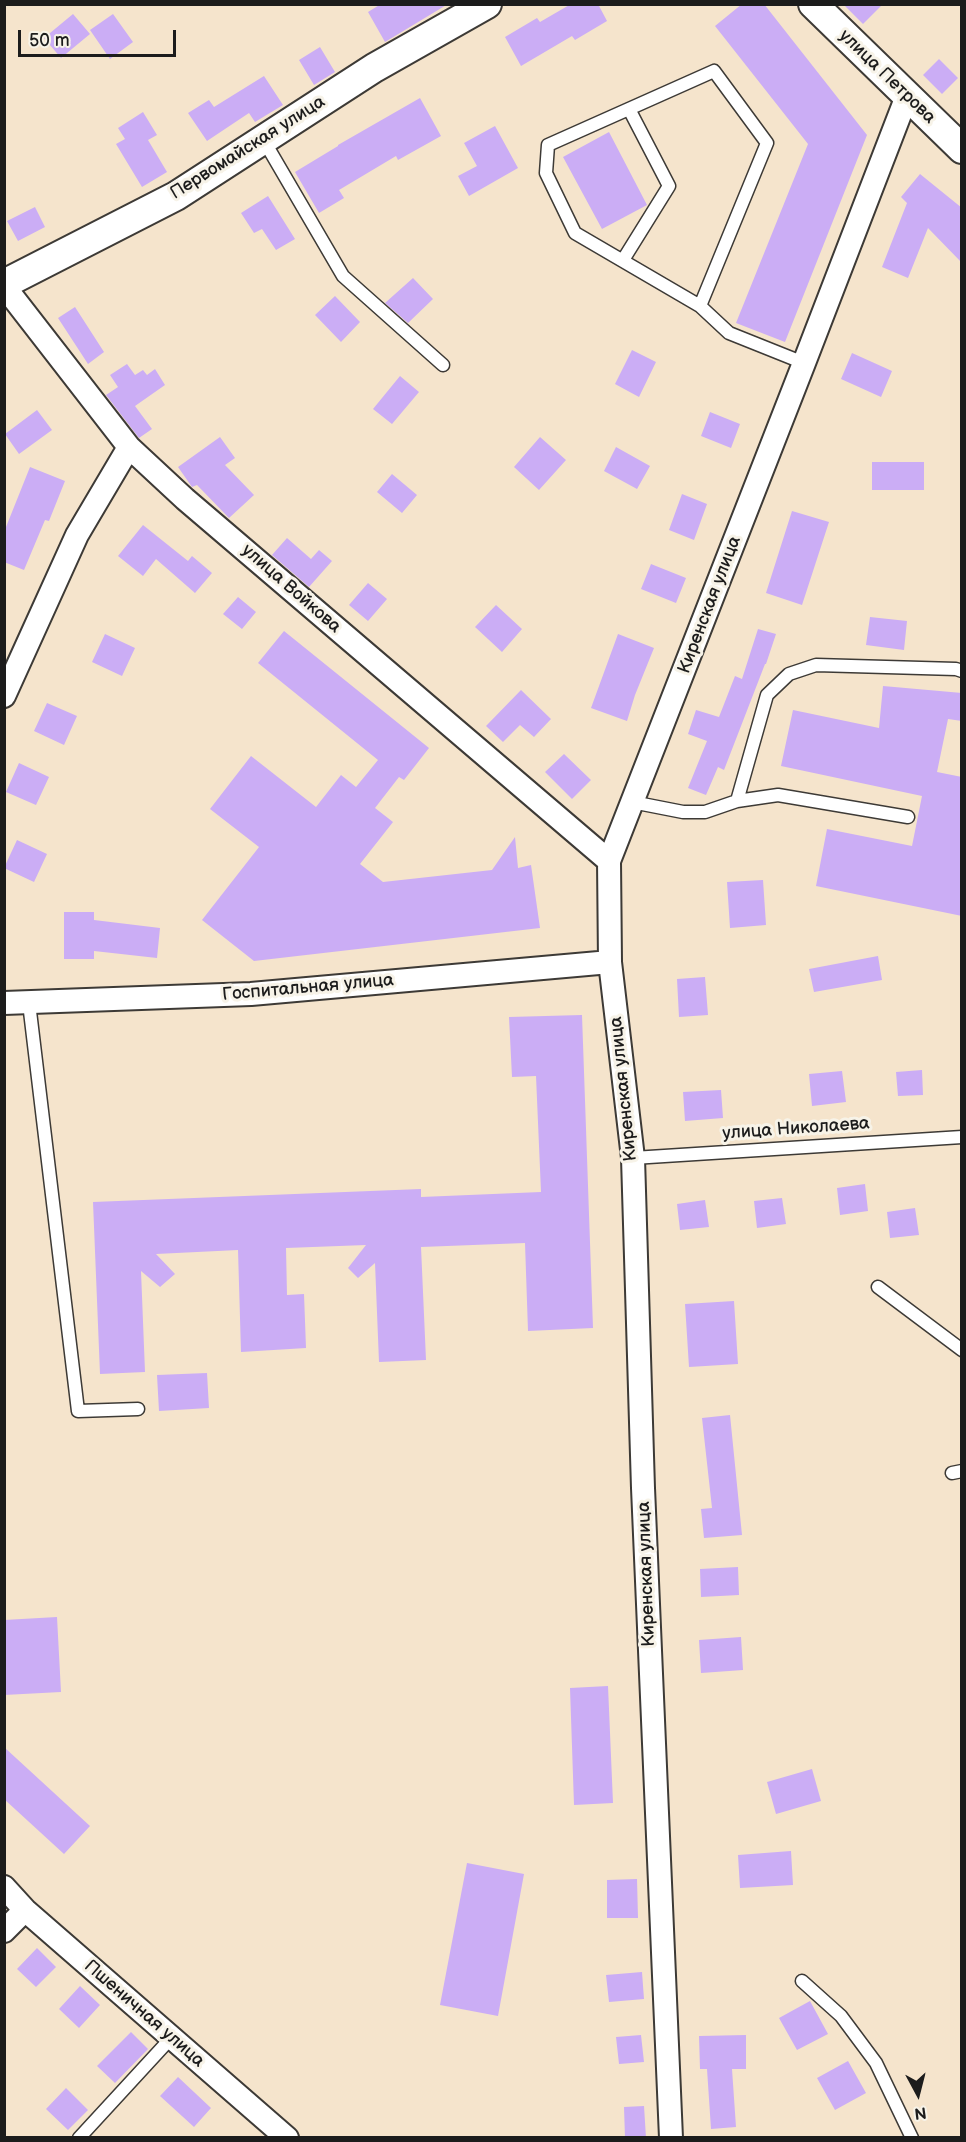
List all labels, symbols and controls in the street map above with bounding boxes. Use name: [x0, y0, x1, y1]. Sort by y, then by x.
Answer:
scale bar: [21, 18, 178, 56]
street label: улица Петрова: [834, 25, 940, 129]
text: 50 m: [29, 30, 70, 51]
street label: Первомайская улица: [167, 92, 329, 204]
street label: Киренская улица: [674, 533, 746, 677]
street label: улица Войкова: [237, 540, 345, 638]
street label: Госпитальная улица: [221, 970, 395, 1006]
street label: Киренская улица: [606, 1016, 642, 1162]
street label: улица Николаева: [722, 1113, 870, 1145]
street label: Киренская улица: [634, 1501, 660, 1647]
street label: Пшеничная улица: [79, 1956, 209, 2072]
north arrow: [888, 2064, 948, 2124]
text: N: [913, 2102, 927, 2123]

